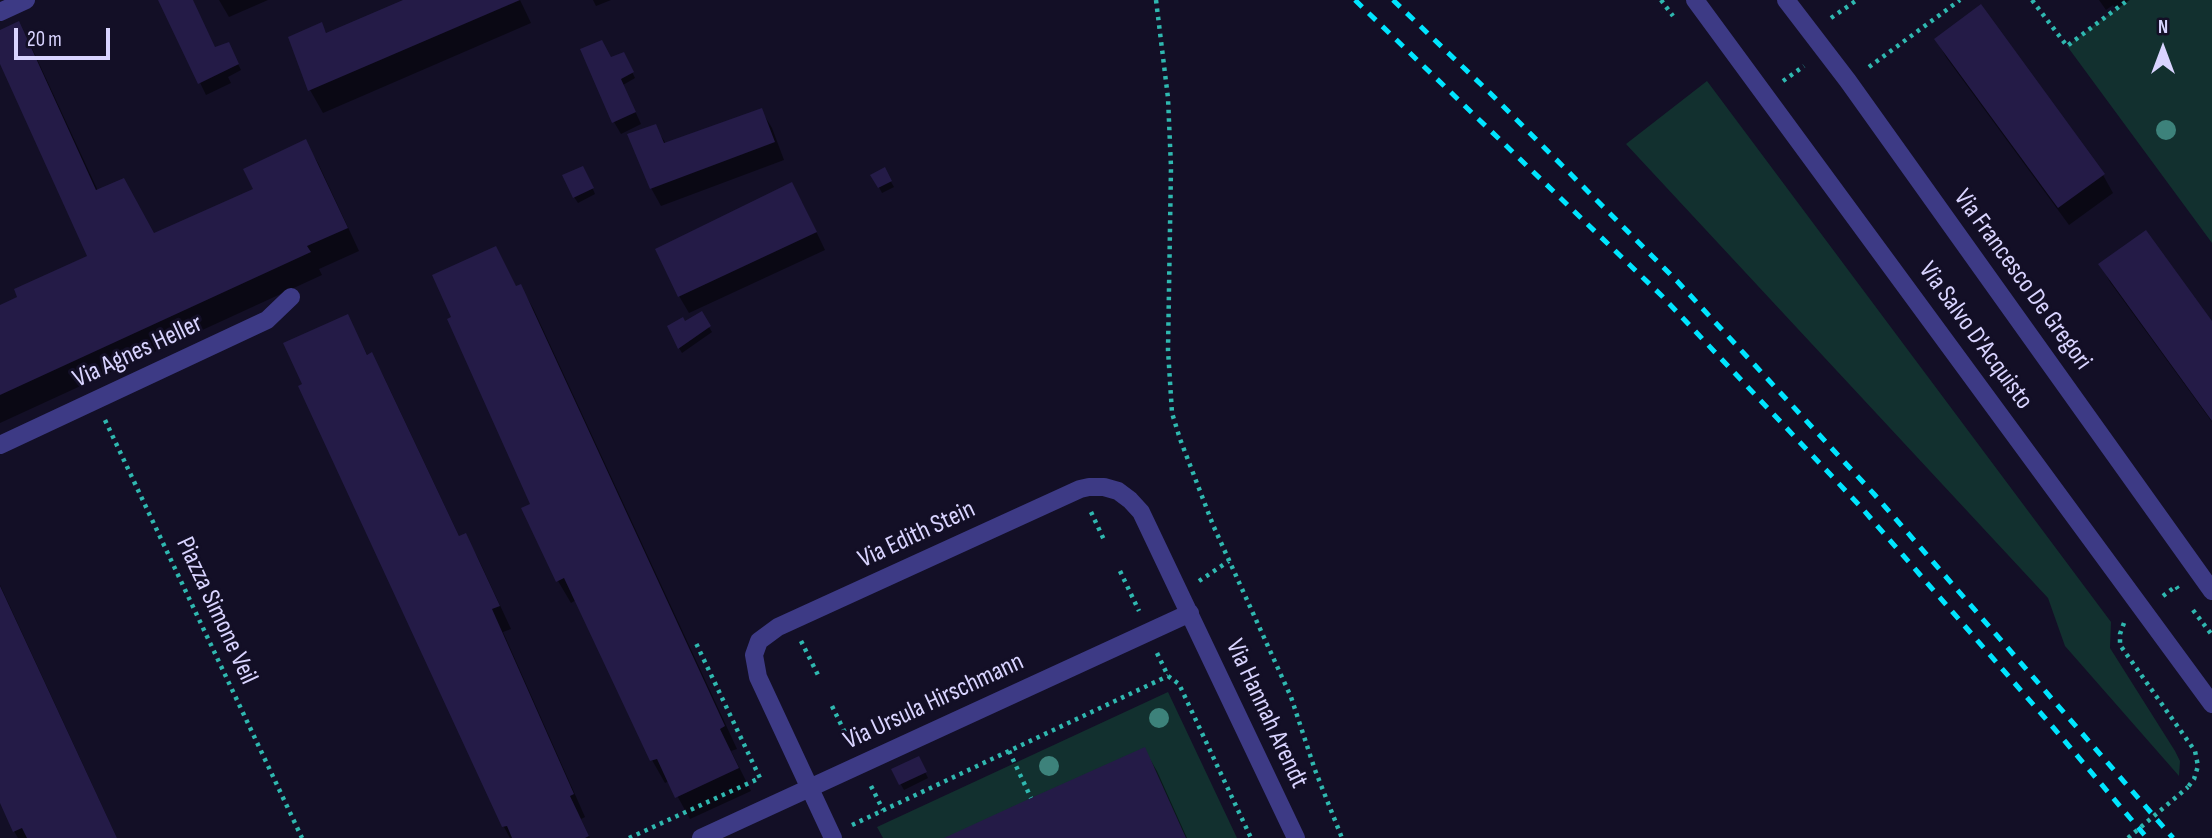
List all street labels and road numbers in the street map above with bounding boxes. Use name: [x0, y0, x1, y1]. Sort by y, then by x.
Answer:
street label: Via Francesco De Gregori: [1946, 184, 2098, 376]
street label: Via Salvo D'Acquisto: [1911, 256, 2039, 416]
street label: Via Agnes Heller: [68, 309, 208, 395]
street label: Via Edith Stein: [854, 494, 980, 576]
street label: Piazza Simone Veil: [168, 532, 264, 690]
street label: Via Hannah Arendt: [1218, 635, 1314, 793]
street label: Via Ursula Hirschmann: [839, 647, 1029, 757]

